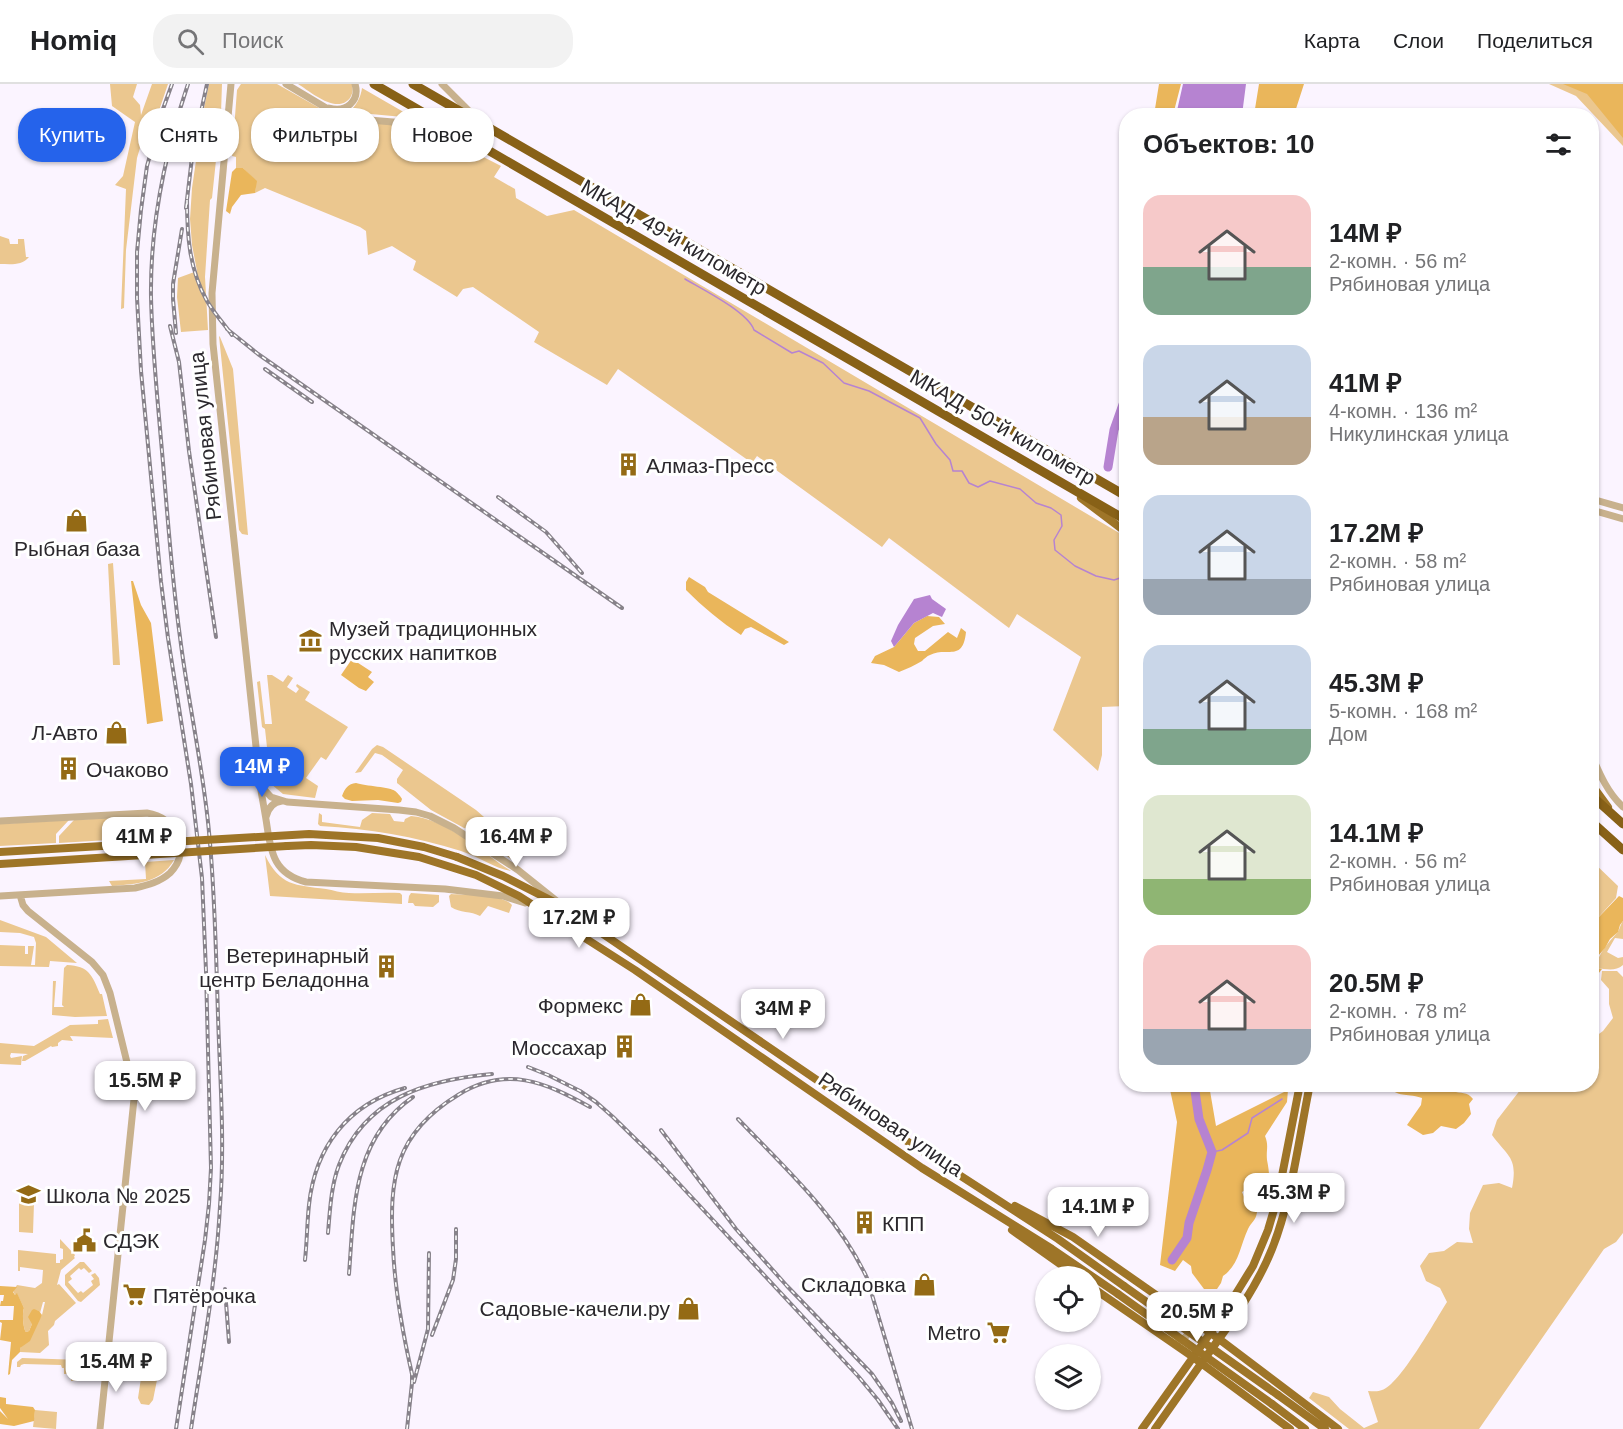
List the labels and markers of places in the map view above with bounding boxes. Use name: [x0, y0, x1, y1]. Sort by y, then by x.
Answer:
building icon: Алмаз-Пресс: [615, 452, 641, 478]
place label: Алмаз-Пресс: [646, 454, 774, 477]
shop icon: Рыбная база: [64, 507, 90, 533]
place label: Рыбная база: [14, 537, 140, 560]
place label: Музей традиционных русских напитков: [329, 617, 538, 664]
museum icon: Музей традиционных русских напитков: [298, 627, 324, 653]
shop icon: Л-Авто: [103, 719, 129, 745]
place label: Л-Авто: [31, 721, 98, 744]
pin: 14M ₽: [220, 747, 304, 798]
building icon: Очаково: [55, 756, 81, 782]
place label: Очаково: [86, 758, 169, 781]
pin: 41M ₽: [102, 817, 186, 868]
pin: 16.4M ₽: [461, 817, 571, 868]
pin: 17.2M ₽: [524, 898, 634, 949]
place label: Ветеринарный центр Беладонна: [199, 944, 369, 991]
building icon: Ветеринарный центр Беладонна: [374, 954, 400, 980]
pin: 34M ₽: [741, 989, 825, 1040]
shop icon: Формекс: [628, 992, 654, 1018]
place label: Формекс: [538, 994, 623, 1017]
building icon: Моссахар: [612, 1034, 638, 1060]
place label: Моссахар: [511, 1036, 607, 1059]
pin: 15.5M ₽: [90, 1061, 200, 1112]
pin: 45.3M ₽: [1239, 1173, 1349, 1224]
school or university icon: Школа № 2025: [15, 1182, 41, 1208]
place label: Школа № 2025: [46, 1184, 191, 1207]
pin: 14.1M ₽: [1043, 1187, 1153, 1238]
building icon: КПП: [851, 1210, 877, 1236]
place label: КПП: [882, 1212, 924, 1235]
public building icon: СДЭК: [72, 1227, 98, 1253]
place label: СДЭК: [103, 1229, 160, 1252]
shop icon: Складовка: [911, 1271, 937, 1297]
place label: Складовка: [801, 1273, 906, 1296]
supermarket icon: Пятёрочка: [122, 1282, 148, 1308]
place label: Пятёрочка: [153, 1284, 256, 1307]
pin: 20.5M ₽: [1142, 1292, 1252, 1343]
shop icon: Садовые-качели.ру: [675, 1295, 701, 1321]
place label: Садовые-качели.ру: [480, 1297, 670, 1320]
supermarket icon: Metro: [986, 1319, 1012, 1345]
place label: Metro: [927, 1321, 981, 1344]
pin: 15.4M ₽: [61, 1342, 171, 1393]

